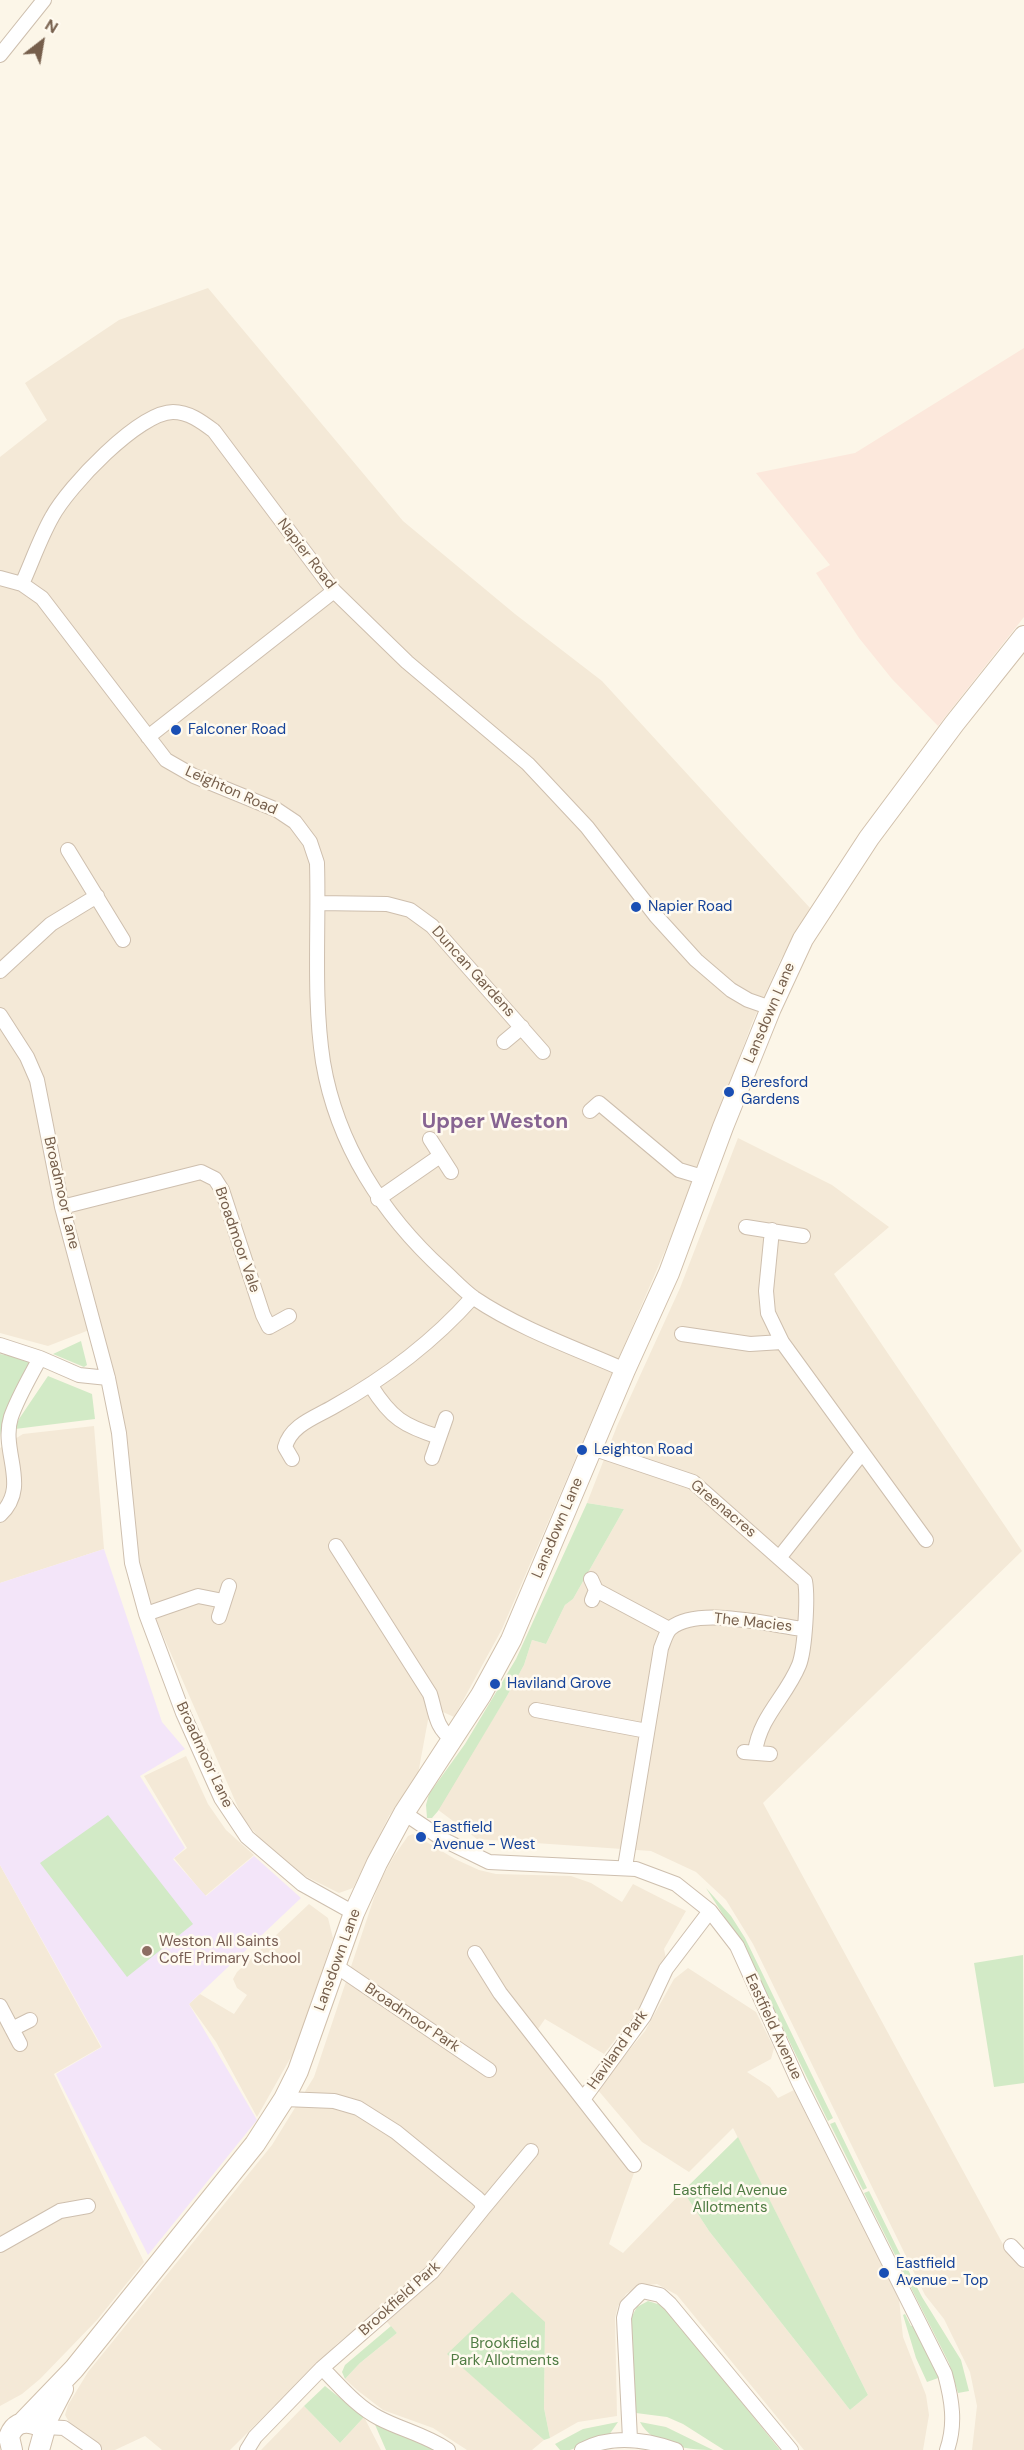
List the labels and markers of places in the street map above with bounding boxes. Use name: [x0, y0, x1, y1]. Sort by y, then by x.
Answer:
place label: Falconer Road: [188, 721, 286, 739]
marker: Falconer Road: [169, 723, 183, 737]
place label: Napier Road: [648, 898, 732, 916]
marker: Napier Road: [629, 900, 643, 914]
place label: Beresford Gardens: [741, 1074, 808, 1109]
marker: Beresford Gardens: [722, 1085, 736, 1099]
place label: Leighton Road: [594, 1441, 693, 1459]
marker: Leighton Road: [575, 1443, 589, 1457]
place label: Haviland Grove: [507, 1675, 611, 1693]
marker: Haviland Grove: [488, 1677, 502, 1691]
place label: Eastfield Avenue - West: [433, 1819, 535, 1854]
marker: Eastfield Avenue - West: [414, 1830, 428, 1844]
place label: Weston All Saints CofE Primary School: [159, 1933, 301, 1968]
marker: Weston All Saints CofE Primary School: [140, 1944, 154, 1958]
place label: Eastfield Avenue - Top: [896, 2255, 988, 2290]
marker: Eastfield Avenue - Top: [877, 2266, 891, 2280]

